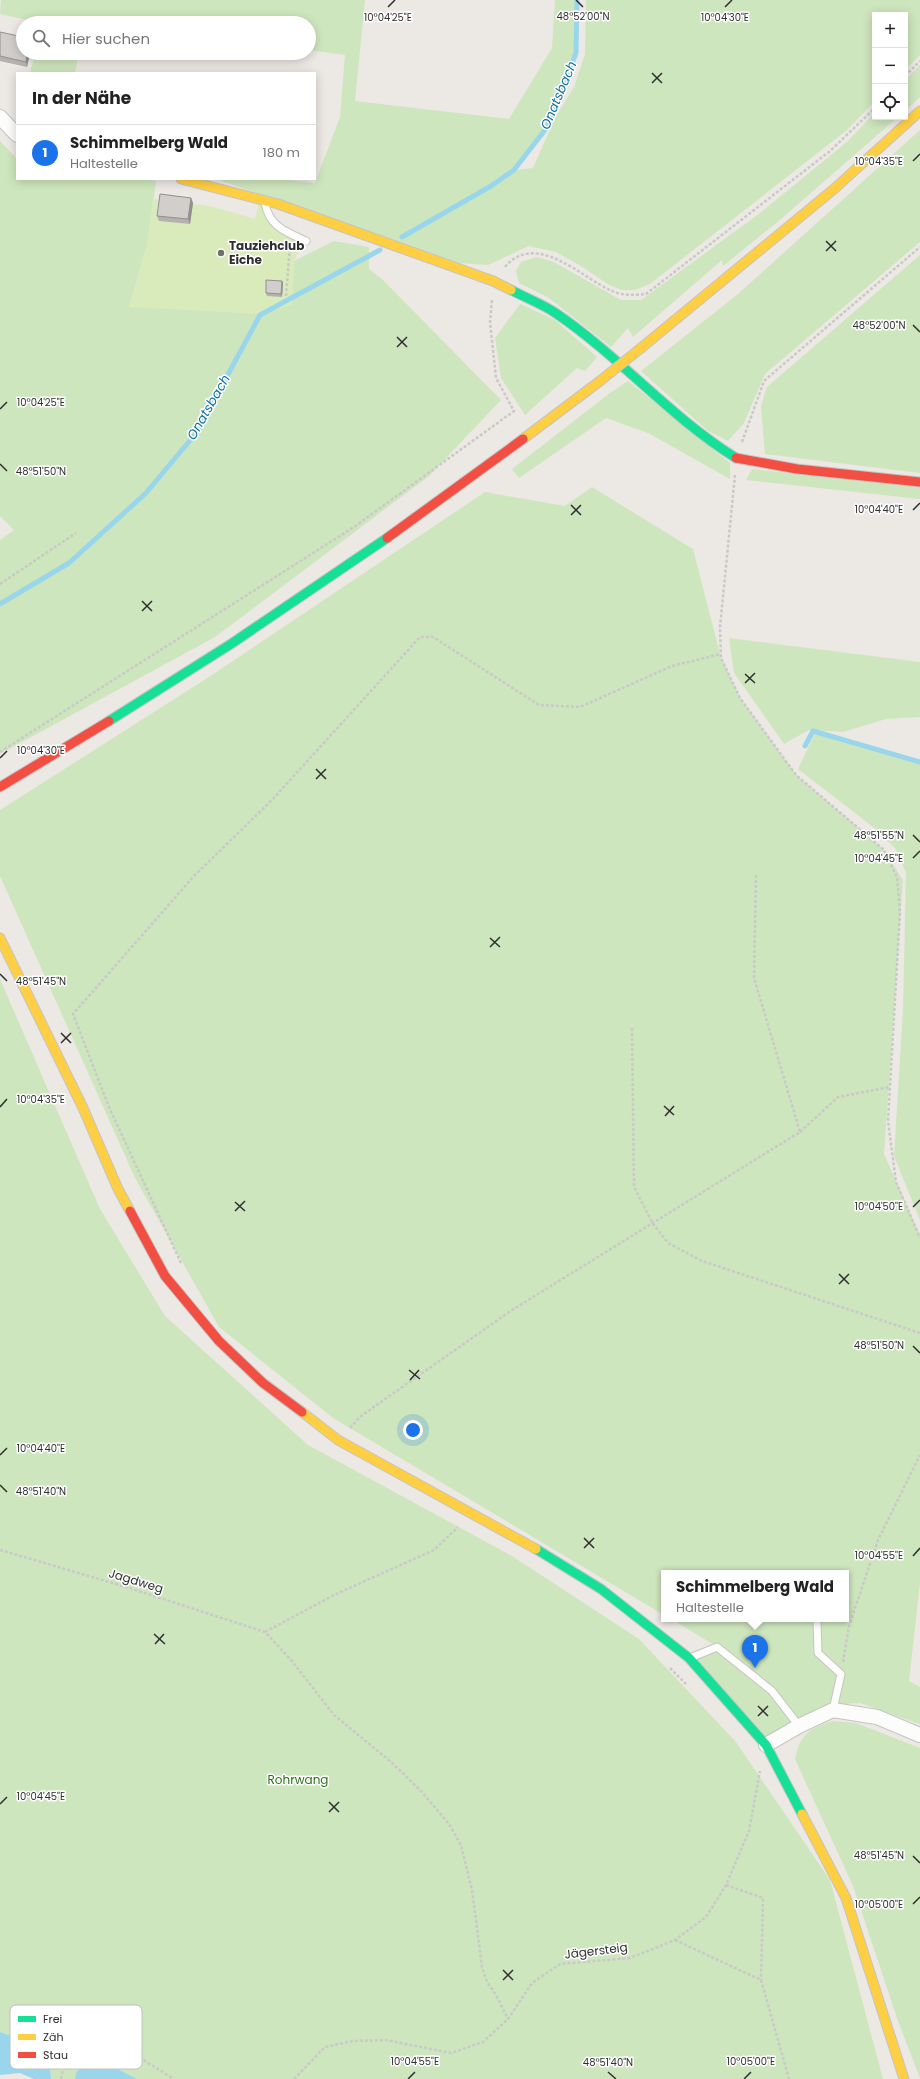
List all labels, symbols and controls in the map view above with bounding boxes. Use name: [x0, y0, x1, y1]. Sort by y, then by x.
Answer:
text: 48°52'00"N: [557, 9, 609, 24]
text: 10°04'25"E: [364, 10, 412, 25]
text: 10°04'30"E: [701, 10, 749, 25]
map controls: [872, 12, 908, 120]
button: +: [872, 12, 908, 48]
search box: [16, 16, 316, 60]
icon: search: [30, 27, 52, 49]
text: Hier suchen: [62, 28, 150, 49]
button: −: [872, 48, 908, 84]
water label: Onatsbach: [536, 58, 581, 132]
button: locate: [872, 84, 908, 120]
text: In der Nähe: [32, 86, 131, 110]
text: Schimmelberg Wald: [70, 132, 228, 153]
text: 1: [43, 143, 47, 162]
text: 180 m: [263, 143, 300, 162]
text: Haltestelle: [70, 154, 138, 173]
text: 10°04'35"E: [855, 154, 903, 169]
place label: Tauziehclub Eiche: [229, 237, 304, 268]
marker: Tauziehclub Eiche: [216, 248, 226, 258]
text: 48°52'00"N: [853, 318, 905, 333]
water label: Onatsbach: [182, 371, 235, 443]
text: 10°04'25"E: [17, 395, 65, 410]
text: 48°51'50"N: [16, 464, 66, 479]
text: 10°04'40"E: [855, 502, 903, 517]
text: 10°04'30"E: [17, 743, 65, 758]
text: 48°51'55"N: [854, 828, 904, 843]
text: 10°04'45"E: [855, 851, 903, 866]
text: 48°51'45"N: [16, 974, 66, 989]
text: 10°04'35"E: [17, 1092, 65, 1107]
text: 10°04'50"E: [855, 1199, 903, 1214]
text: 48°51'50"N: [854, 1338, 904, 1353]
your location: [403, 1420, 423, 1440]
text: 10°04'40"E: [17, 1441, 65, 1456]
text: 48°51'40"N: [16, 1484, 66, 1499]
text: 10°04'55"E: [855, 1548, 903, 1563]
street label: Jagdweg: [107, 1564, 165, 1597]
popup: [661, 1570, 849, 1622]
text: Schimmelberg Wald: [676, 1576, 834, 1597]
text: Haltestelle: [676, 1598, 744, 1617]
pin: 1: [742, 1635, 768, 1668]
park label: Rohrwang: [268, 1771, 328, 1788]
text: 10°04'45"E: [17, 1789, 65, 1804]
text: 48°51'45"N: [854, 1848, 904, 1863]
text: 10°05'00"E: [855, 1897, 903, 1912]
street label: Jägersteig: [563, 1938, 629, 1963]
legend: [10, 2005, 142, 2069]
text: Frei: [43, 2011, 62, 2027]
text: Zäh: [43, 2029, 63, 2045]
text: Stau: [43, 2047, 68, 2063]
text: 10°04'55"E: [391, 2054, 439, 2069]
text: 10°05'00"E: [727, 2054, 775, 2069]
text: 48°51'40"N: [583, 2055, 633, 2070]

